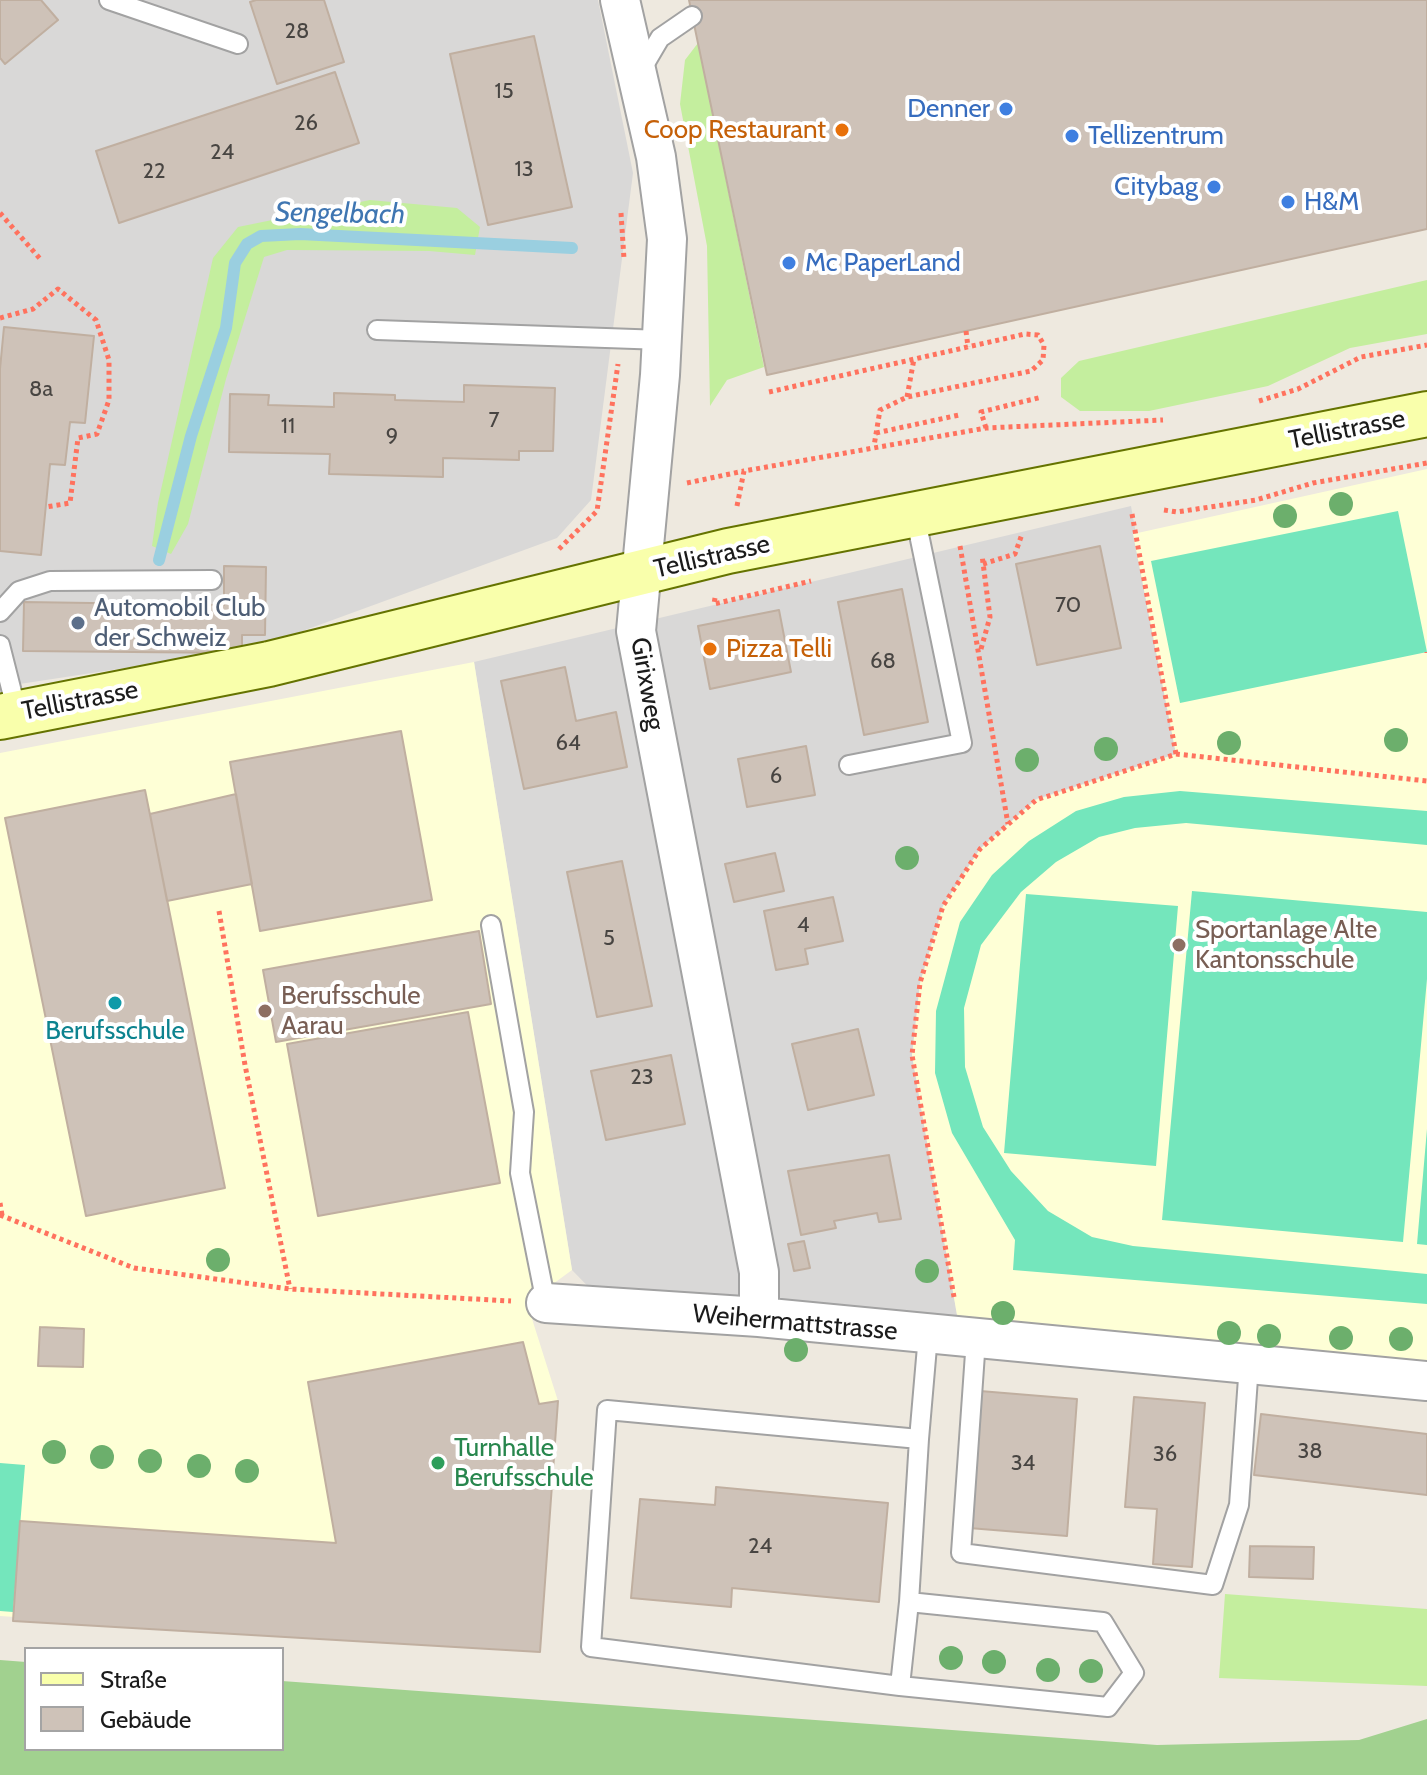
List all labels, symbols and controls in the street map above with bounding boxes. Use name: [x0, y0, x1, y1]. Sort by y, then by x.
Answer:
house number: 28: [285, 19, 309, 45]
house number: 15: [494, 79, 514, 105]
place label: Denner: [907, 93, 990, 125]
marker: Denner: [997, 100, 1015, 118]
house number: 26: [294, 111, 318, 137]
place label: Coop Restaurant: [644, 114, 826, 146]
place label: Tellizentrum: [1088, 120, 1224, 152]
marker: Coop Restaurant: [833, 121, 851, 139]
marker: Tellizentrum: [1063, 127, 1081, 145]
house number: 24: [210, 140, 234, 166]
house number: 13: [514, 157, 534, 183]
house number: 22: [142, 159, 166, 185]
place label: Citybag: [1114, 171, 1198, 203]
marker: Citybag: [1205, 178, 1223, 196]
place label: H&M: [1304, 186, 1359, 218]
marker: H&M: [1279, 193, 1297, 211]
water label: Sengelbach: [275, 196, 405, 232]
place label: Mc PaperLand: [805, 247, 961, 279]
marker: Mc PaperLand: [780, 254, 798, 272]
house number: 8a: [29, 377, 53, 403]
street label: Tellistrasse: [1286, 403, 1408, 457]
house number: 7: [488, 408, 500, 434]
house number: 11: [281, 414, 295, 440]
house number: 9: [386, 424, 398, 450]
street label: Tellistrasse: [651, 529, 773, 585]
place label: Automobil Club der Schweiz: [94, 592, 266, 654]
house number: 70: [1055, 593, 1081, 619]
marker: Automobil Club der Schweiz: [69, 614, 87, 632]
place label: Pizza Telli: [726, 633, 832, 665]
street label: Girixweg: [623, 635, 671, 733]
marker: Pizza Telli: [701, 640, 719, 658]
house number: 68: [870, 649, 896, 675]
street label: Tellistrasse: [19, 674, 141, 728]
house number: 64: [555, 731, 581, 757]
house number: 6: [770, 764, 782, 790]
house number: 4: [797, 913, 809, 939]
place label: Sportanlage Alte Kantonsschule: [1195, 914, 1377, 976]
house number: 5: [603, 926, 615, 952]
marker: Sportanlage Alte Kantonsschule: [1170, 936, 1188, 954]
place label: Berufsschule Aarau: [281, 980, 421, 1042]
marker: Berufsschule: [106, 994, 124, 1012]
marker: Berufsschule Aarau: [256, 1002, 274, 1020]
place label: Berufsschule: [45, 1015, 185, 1047]
house number: 23: [630, 1065, 654, 1091]
street label: Weihermattstrasse: [691, 1299, 899, 1347]
place label: Turnhalle Berufsschule: [454, 1432, 594, 1494]
house number: 38: [1297, 1439, 1323, 1465]
house number: 36: [1153, 1442, 1177, 1468]
house number: 34: [1011, 1451, 1035, 1477]
marker: Turnhalle Berufsschule: [429, 1454, 447, 1472]
house number: 24: [748, 1534, 772, 1560]
legend: [24, 1647, 284, 1751]
text: Straße: [100, 1665, 167, 1694]
text: Gebäude: [100, 1705, 191, 1734]

